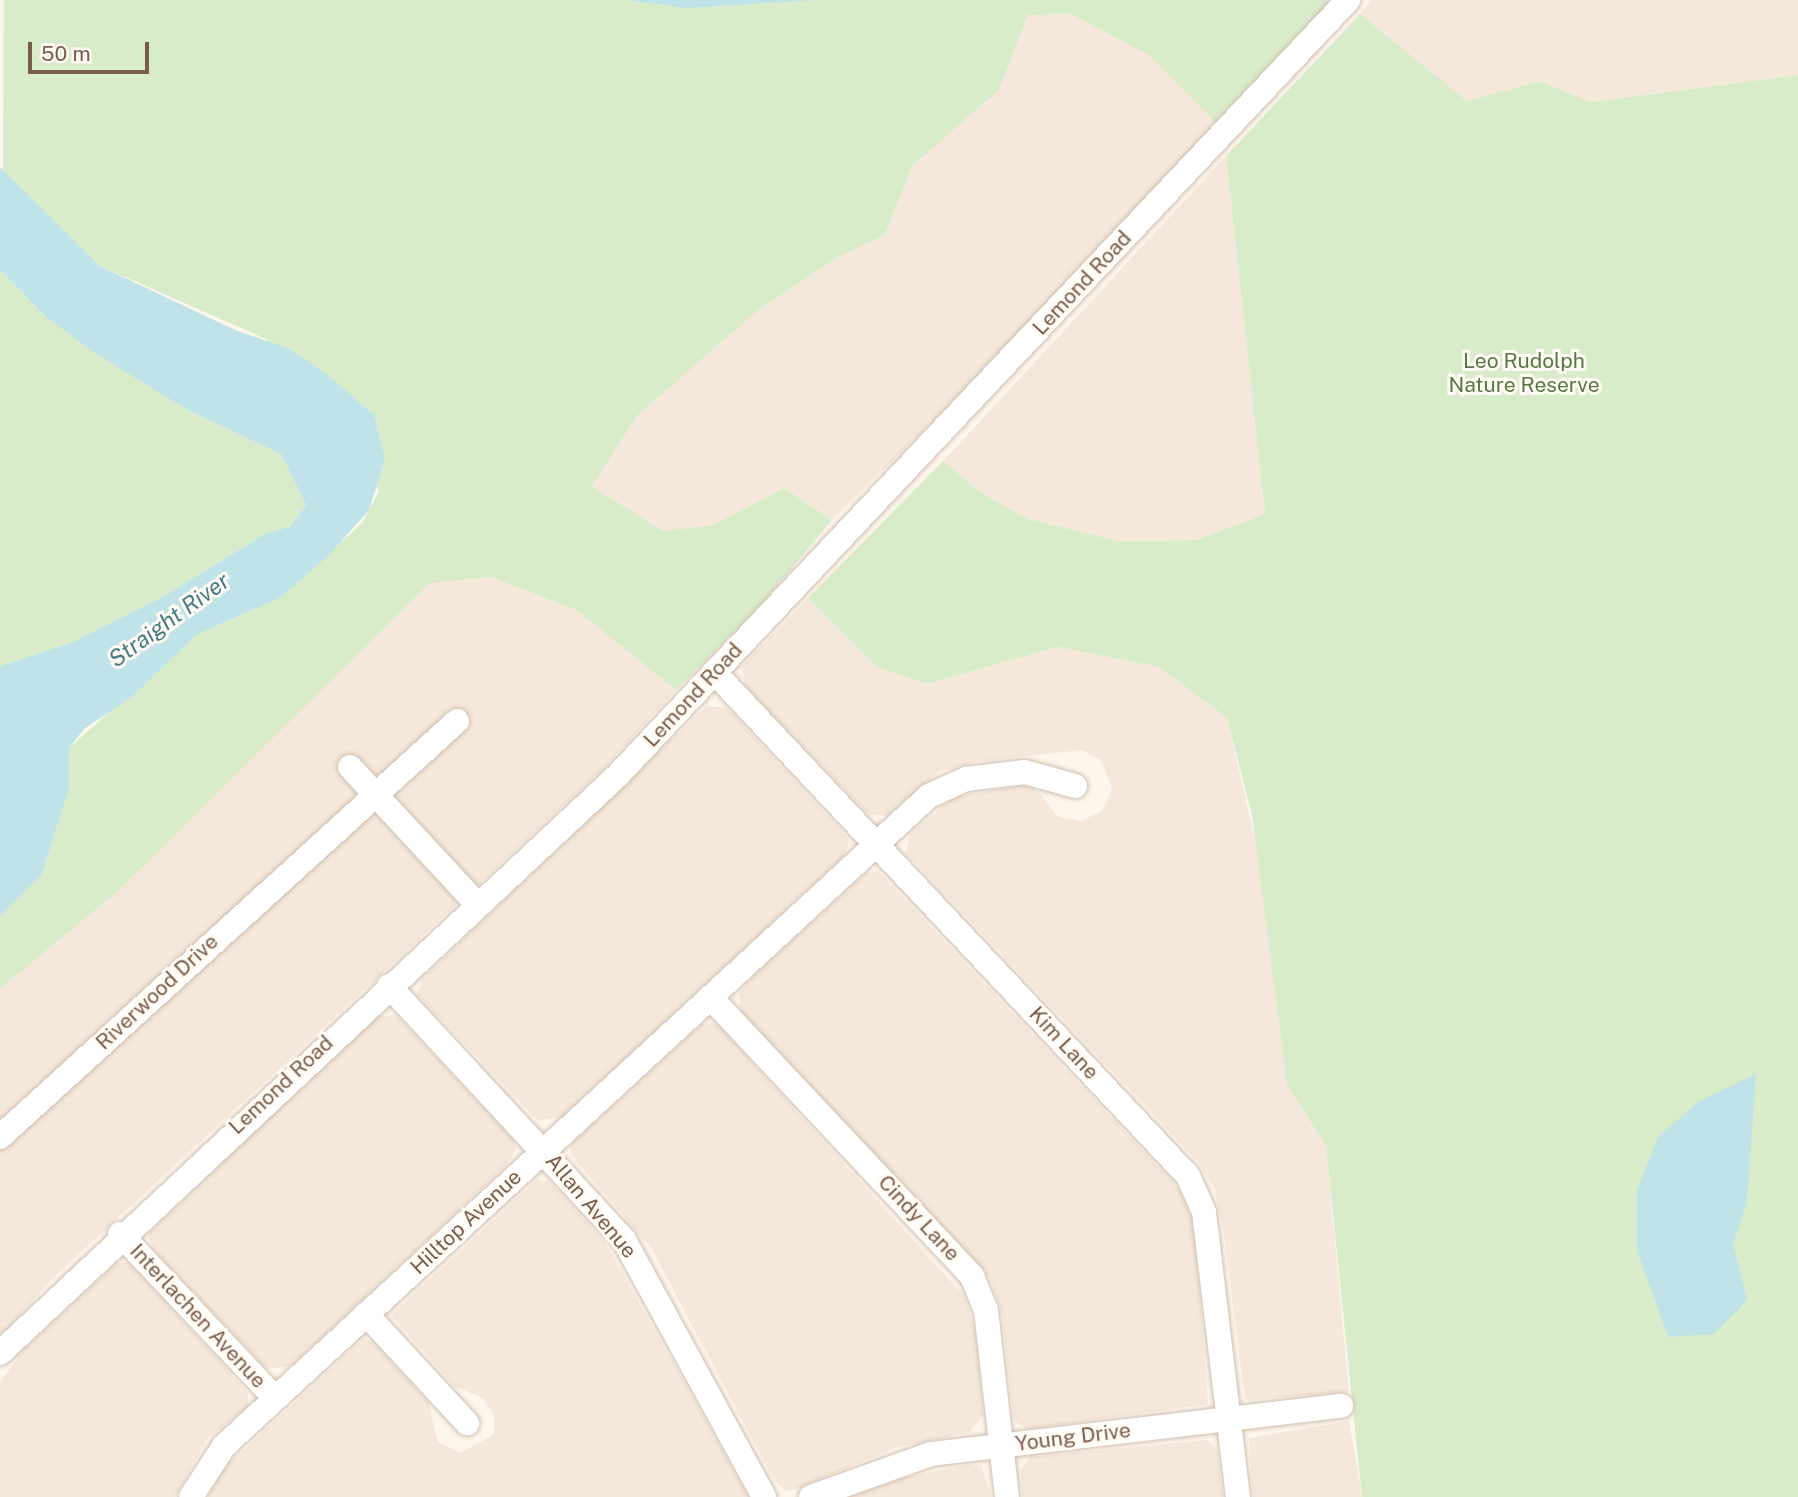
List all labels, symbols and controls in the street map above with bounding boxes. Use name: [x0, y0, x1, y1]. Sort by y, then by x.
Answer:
scale bar: [32, 28, 152, 72]
text: 50 m: [41, 41, 91, 66]
street label: Lemond Road: [1027, 226, 1137, 340]
park label: Leo Rudolph Nature Reserve: [1448, 348, 1600, 398]
water label: Straight River: [103, 567, 235, 673]
street label: Lemond Road: [638, 638, 748, 752]
street label: Riverwood Drive: [91, 929, 223, 1055]
street label: Kim Lane: [1024, 1001, 1104, 1085]
street label: Lemond Road: [224, 1030, 338, 1140]
street label: Allan Avenue: [540, 1149, 642, 1263]
street label: Hilltop Avenue: [405, 1164, 527, 1280]
street label: Cindy Lane: [873, 1170, 965, 1266]
street label: Interlachen Avenue: [125, 1239, 271, 1393]
street label: Young Drive: [1014, 1417, 1132, 1457]

